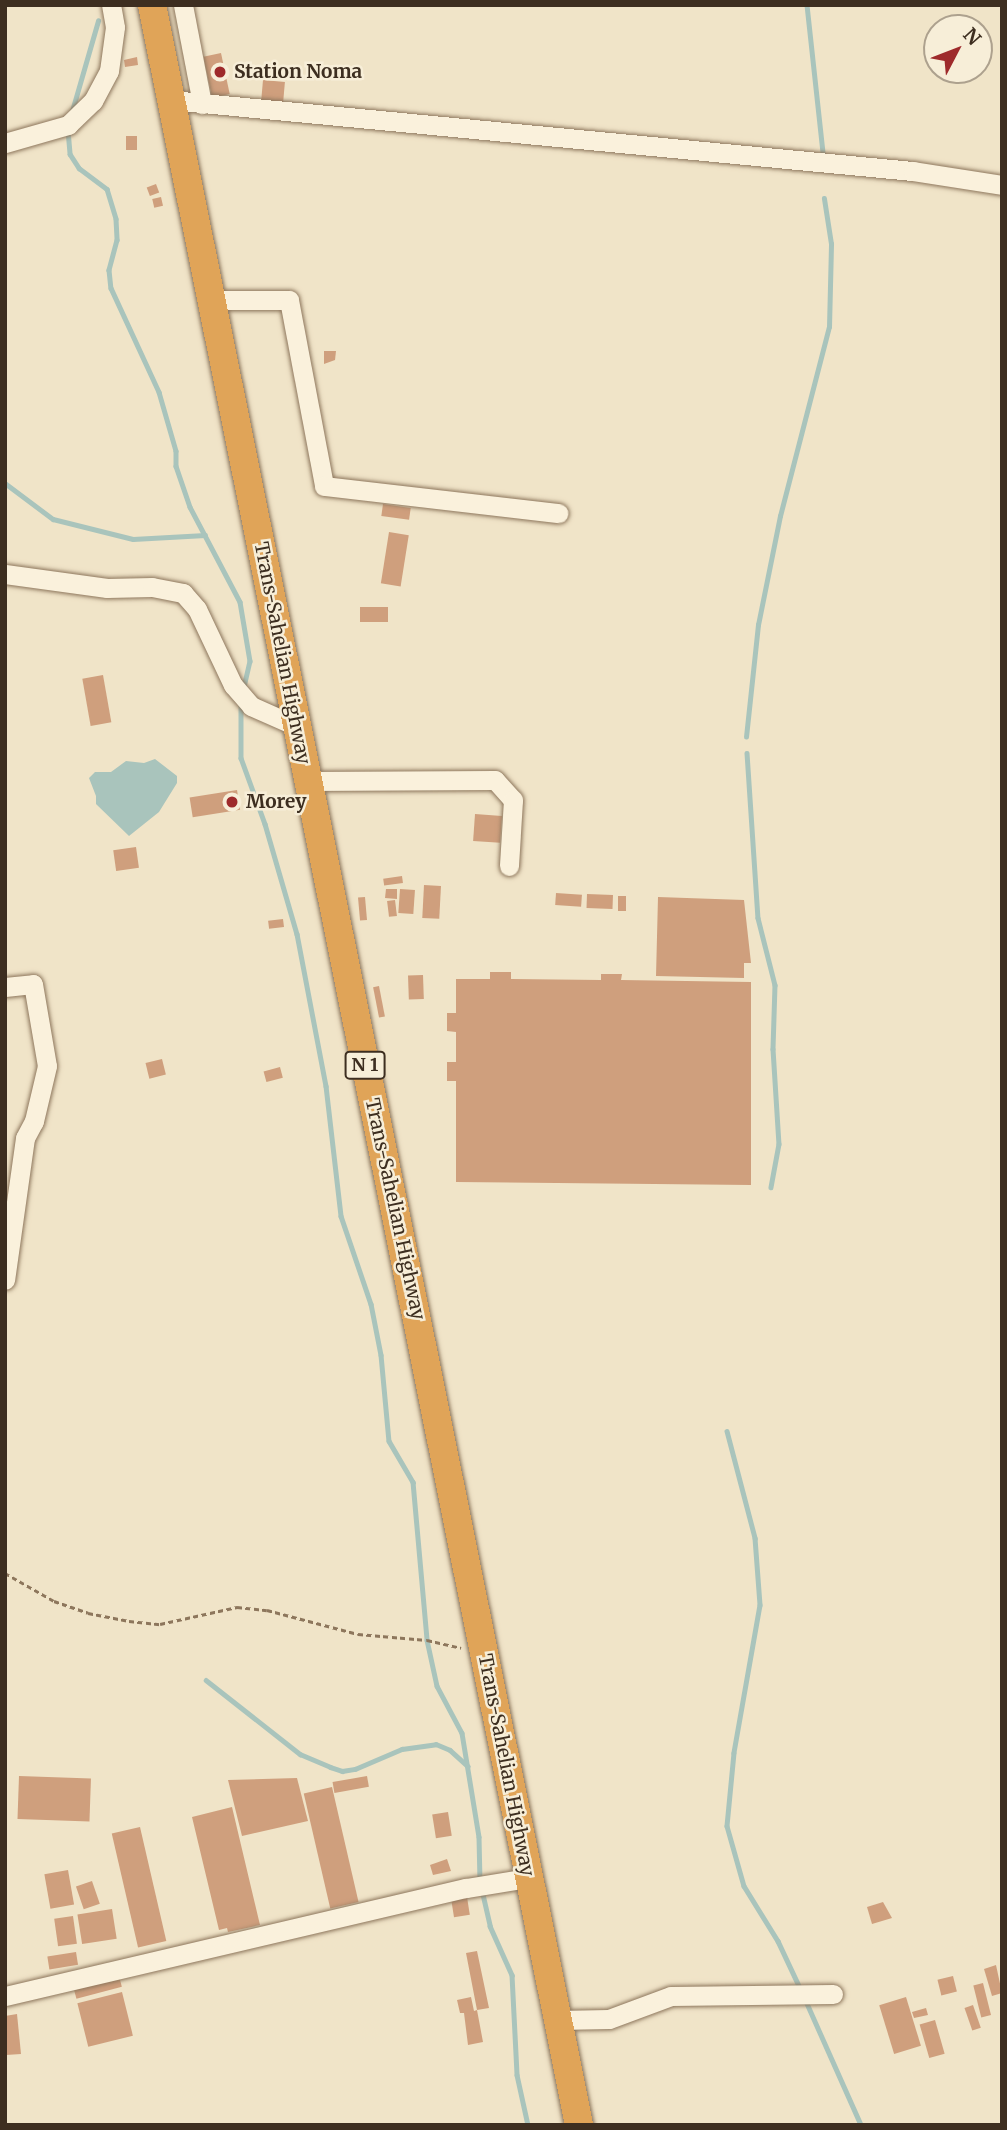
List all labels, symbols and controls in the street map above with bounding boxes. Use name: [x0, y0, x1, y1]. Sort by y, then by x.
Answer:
north arrow: [923, 14, 993, 84]
text: N: [958, 23, 986, 50]
place label: Station Noma: [234, 61, 362, 83]
marker: Station Noma: [212, 64, 228, 80]
street label: Trans-Sahelian Highway: [249, 540, 315, 766]
place label: Morey: [246, 791, 307, 813]
marker: Morey: [224, 794, 240, 810]
road number: N 1: [344, 1050, 386, 1080]
street label: Trans-Sahelian Highway: [360, 1096, 430, 1322]
street label: Trans-Sahelian Highway: [473, 1652, 539, 1878]

